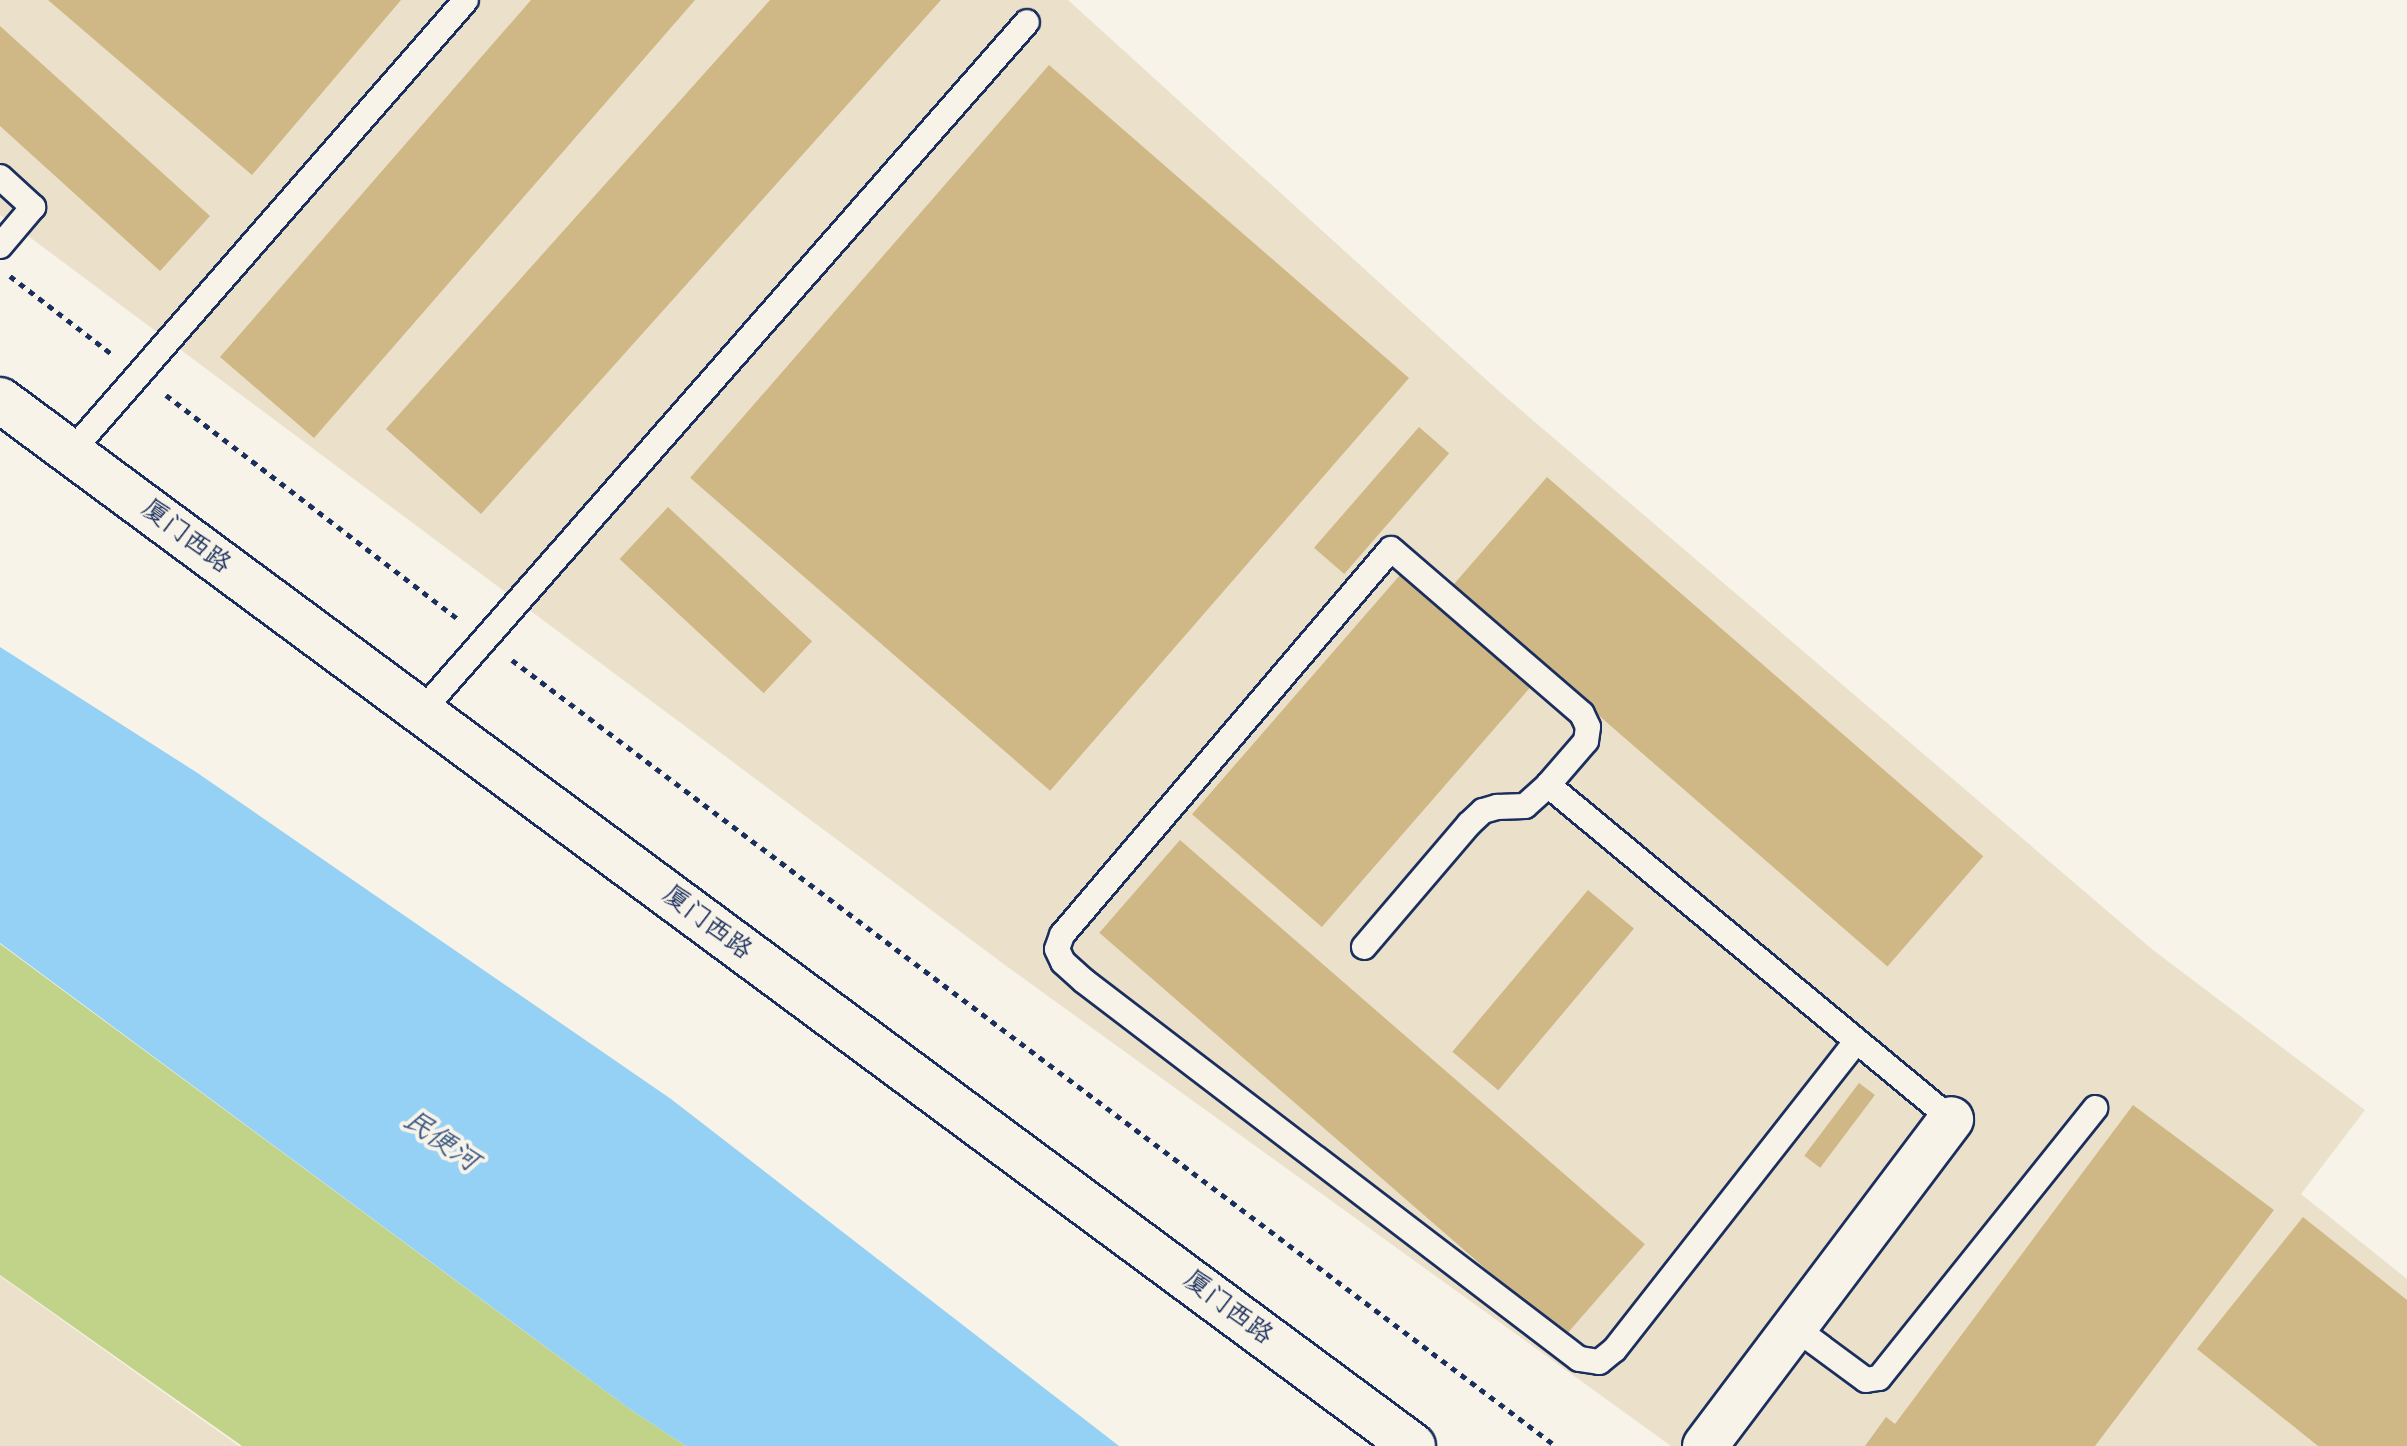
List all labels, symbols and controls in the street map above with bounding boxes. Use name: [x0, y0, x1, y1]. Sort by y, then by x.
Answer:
street label: 厦门西路: [135, 493, 237, 581]
street label: 厦门西路: [656, 879, 758, 967]
water label: 民便河: [397, 1103, 485, 1179]
street label: 厦门西路: [1177, 1264, 1279, 1352]

